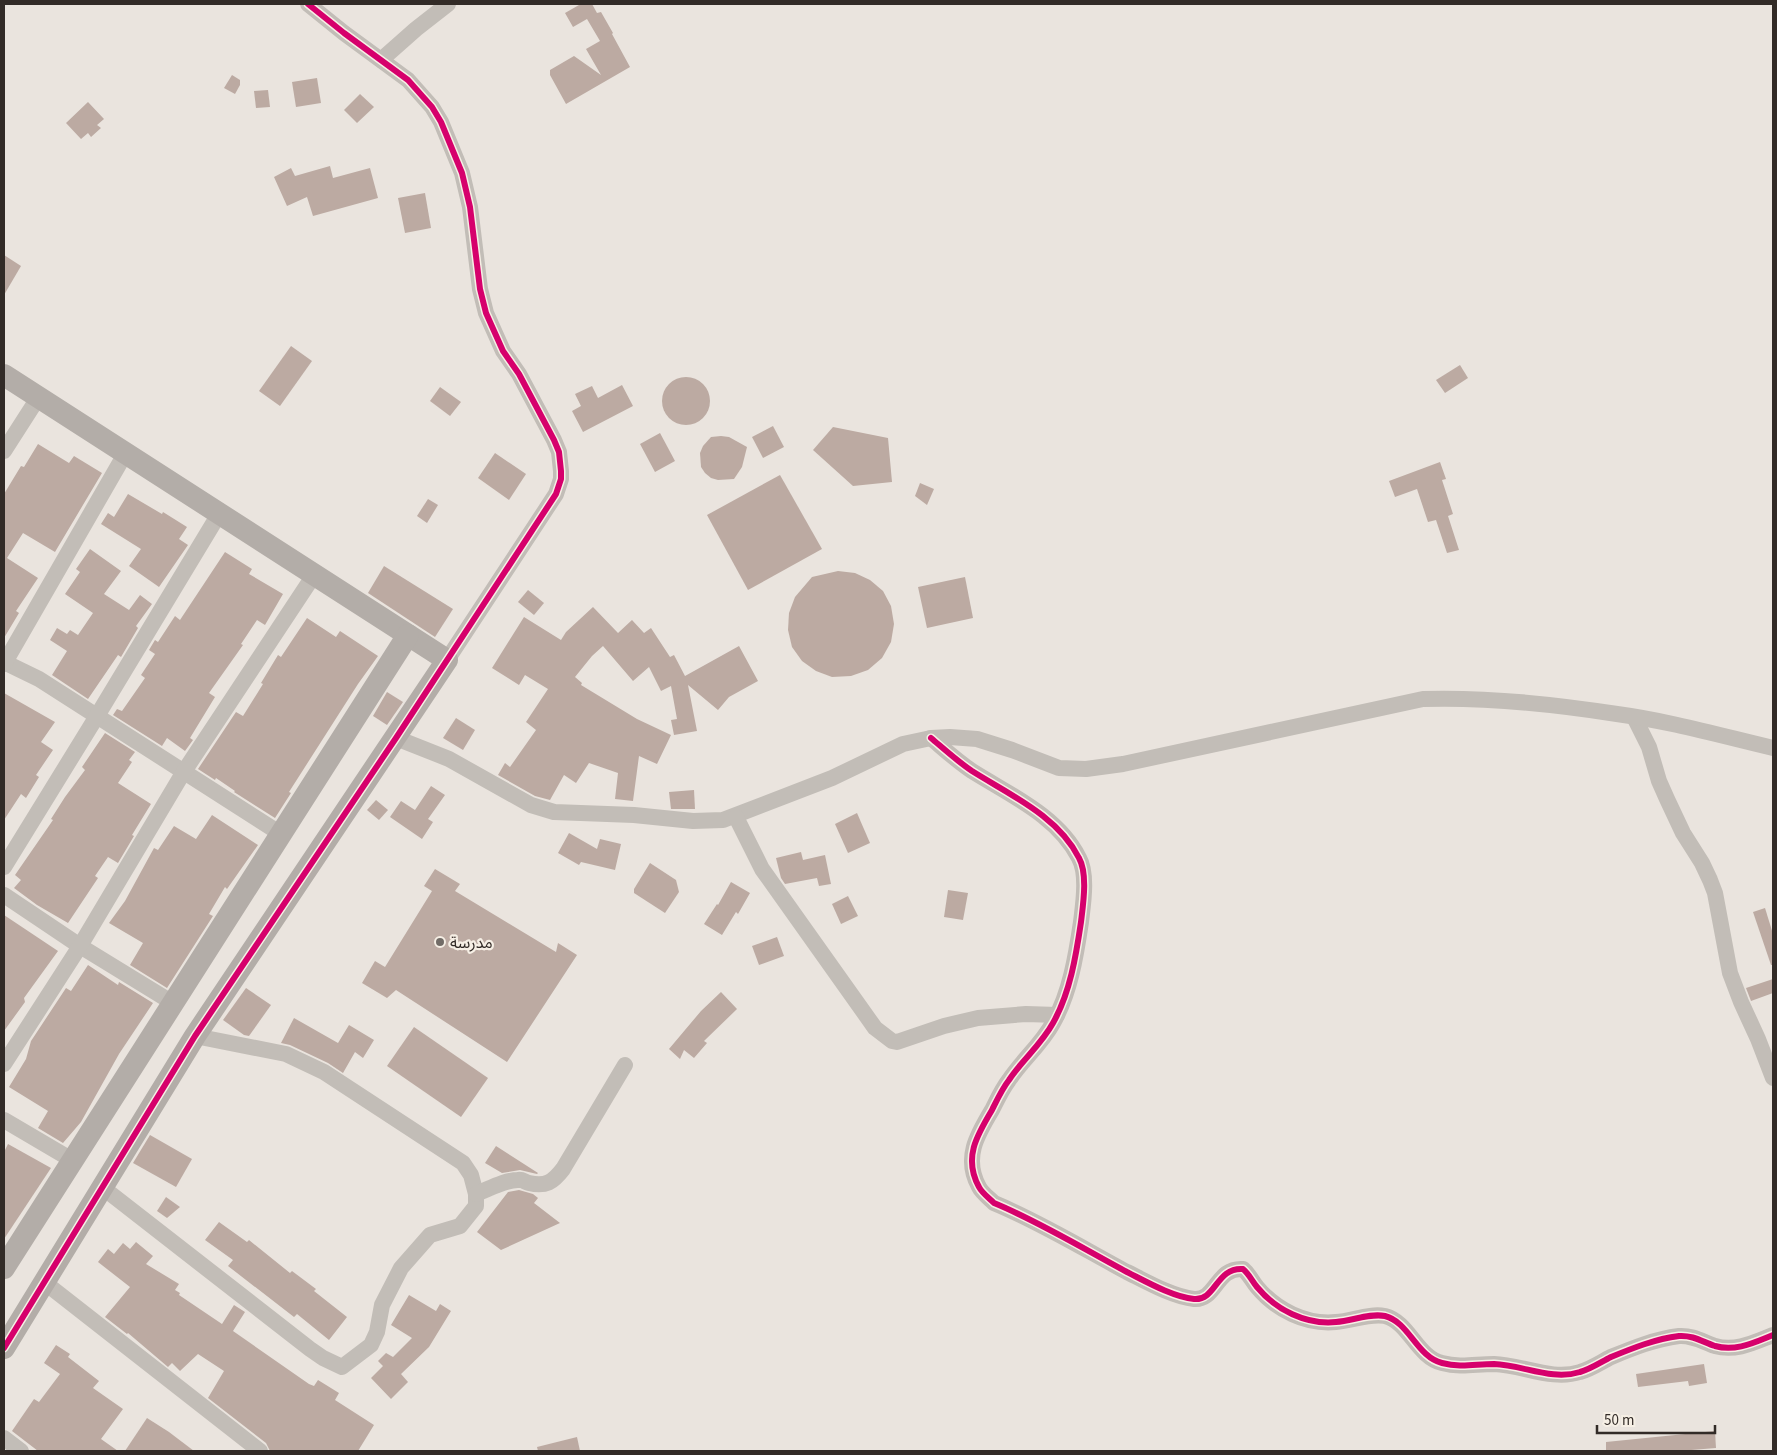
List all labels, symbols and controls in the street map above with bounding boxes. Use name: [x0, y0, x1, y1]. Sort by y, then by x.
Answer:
place label: مدرسة: [450, 932, 493, 954]
marker: مدرسة: [434, 936, 446, 948]
scale bar: [1597, 1402, 1714, 1434]
text: 50 m: [1604, 1410, 1634, 1431]

